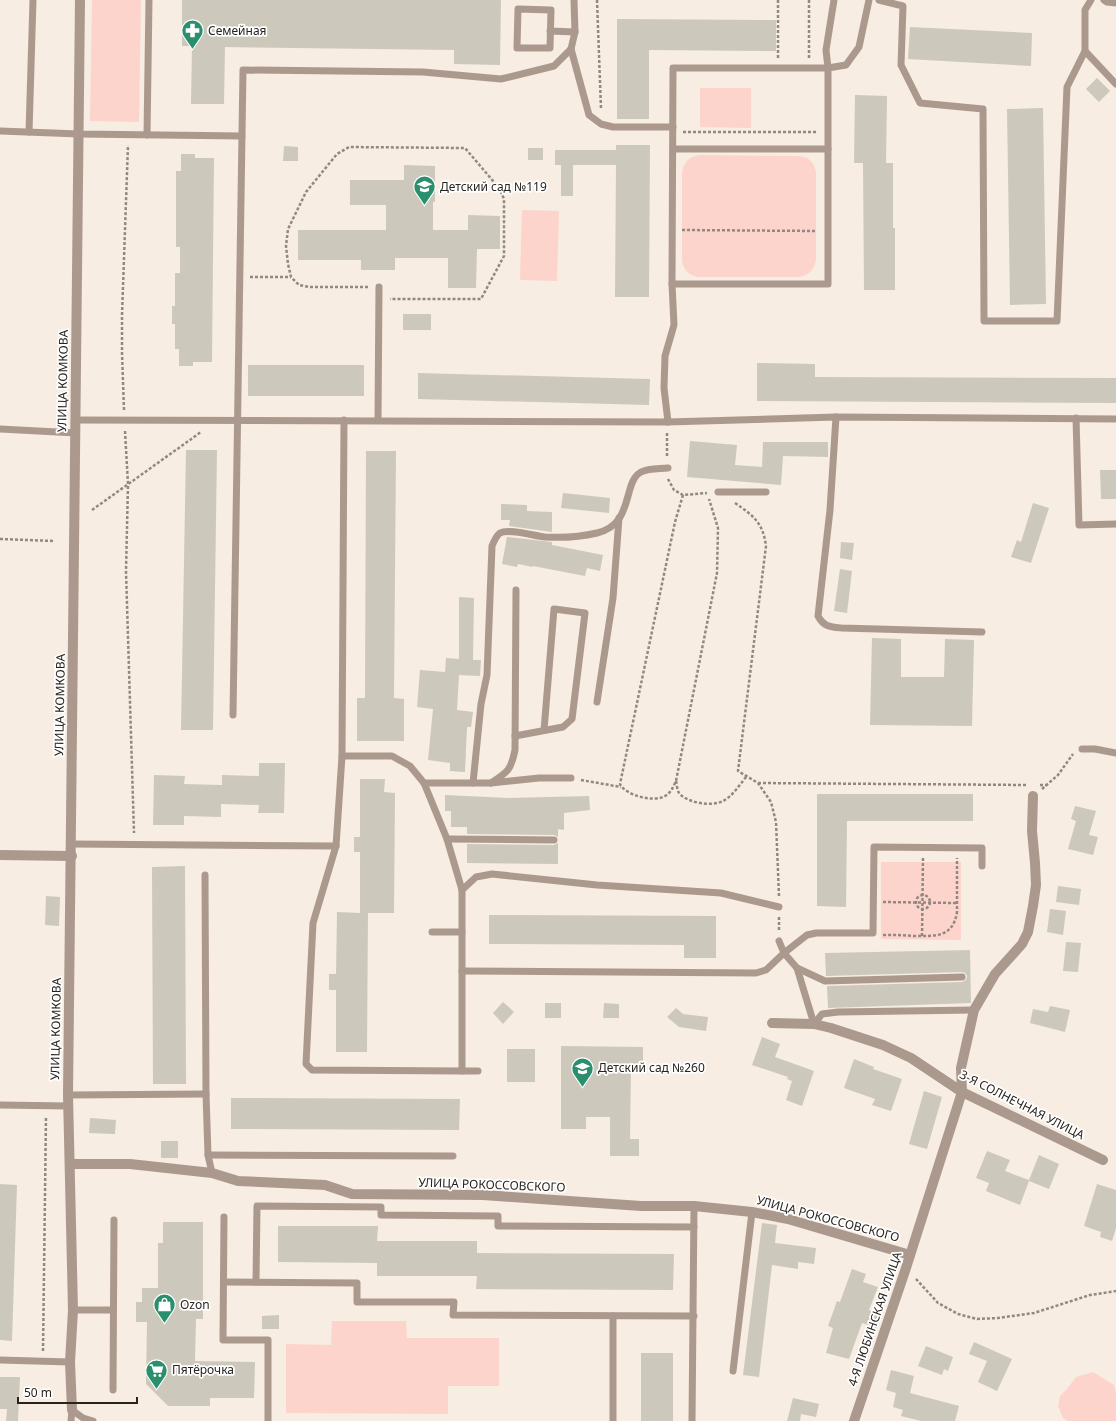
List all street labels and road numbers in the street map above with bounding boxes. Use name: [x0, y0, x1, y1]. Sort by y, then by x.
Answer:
street label: УЛИЦА КОМКОВА: [53, 329, 72, 432]
street label: УЛИЦА КОМКОВА: [50, 653, 69, 756]
street label: УЛИЦА КОМКОВА: [46, 977, 65, 1080]
street label: 3-Я СОЛНЕЧНАЯ УЛИЦА: [957, 1066, 1088, 1144]
street label: УЛИЦА РОКОССОВСКОГО: [418, 1173, 566, 1196]
street label: УЛИЦА РОКОССОВСКОГО: [755, 1191, 901, 1246]
street label: 4-Я ЛЮБИНСКАЯ УЛИЦА: [844, 1249, 906, 1388]

